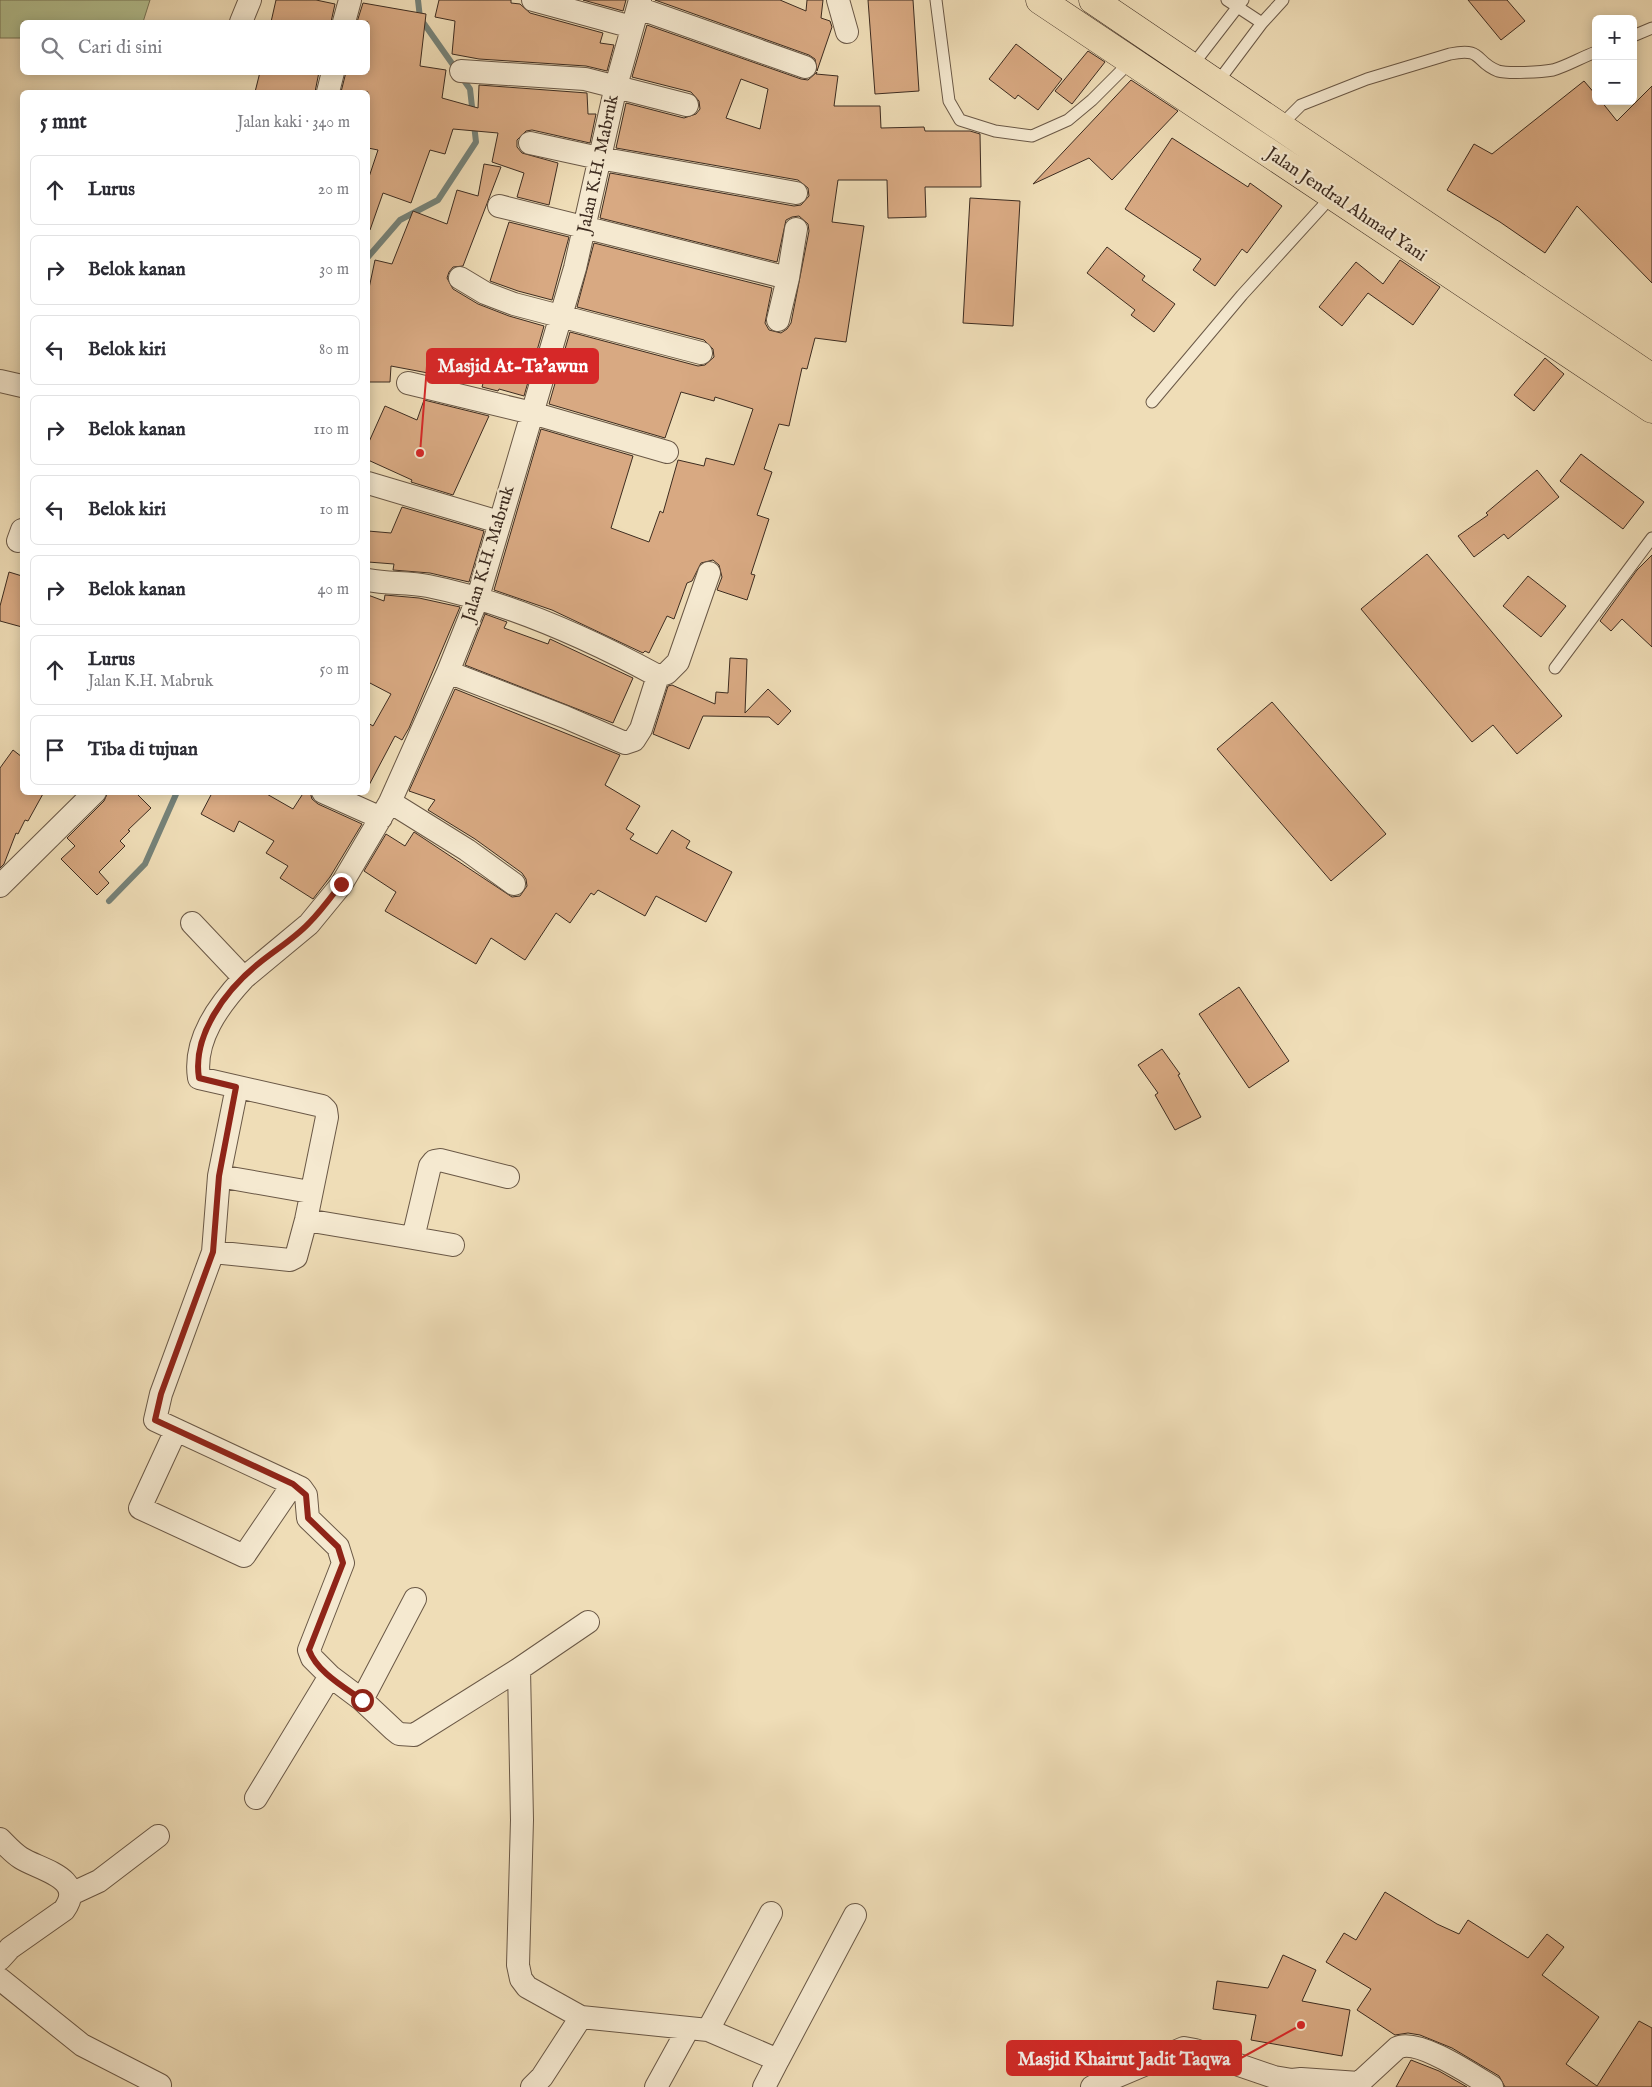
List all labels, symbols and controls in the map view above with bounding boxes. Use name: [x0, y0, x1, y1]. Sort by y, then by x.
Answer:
map controls: [1592, 15, 1637, 105]
button: +: [1592, 15, 1637, 60]
search box: [20, 20, 370, 75]
icon: search: [38, 34, 66, 62]
text: Cari di sini: [78, 36, 162, 60]
button: −: [1592, 60, 1637, 105]
street label: Jalan K.H. Mabruk: [573, 92, 625, 237]
text: 5 mnt: [40, 109, 87, 136]
text: Jalan kaki · 340 m: [237, 113, 350, 133]
street label: Jalan Jendral Ahmad Yani: [1259, 141, 1431, 268]
icon: ahead: [41, 176, 69, 204]
text: Lurus: [88, 178, 135, 202]
text: 20 m: [318, 180, 349, 200]
icon: right: [41, 256, 69, 284]
text: Belok kanan: [88, 258, 186, 282]
text: 30 m: [319, 260, 349, 280]
icon: left: [41, 336, 69, 364]
text: Belok kiri: [88, 338, 166, 362]
text: 80 m: [319, 340, 349, 360]
callout: Masjid At-Ta'awun: [427, 349, 598, 383]
text: Masjid At-Ta'awun: [438, 355, 588, 379]
icon: right: [41, 416, 69, 444]
text: Belok kanan: [88, 418, 186, 442]
text: 110 m: [313, 420, 349, 440]
street label: Jalan K.H. Mabruk: [457, 483, 521, 627]
icon: left: [41, 496, 69, 524]
text: Belok kiri: [88, 498, 166, 522]
text: 10 m: [319, 500, 349, 520]
icon: right: [41, 576, 69, 604]
text: Belok kanan: [88, 578, 186, 602]
text: 40 m: [317, 580, 349, 600]
text: Lurus: [88, 648, 135, 672]
icon: ahead: [41, 656, 69, 684]
text: 50 m: [320, 660, 349, 680]
text: Jalan K.H. Mabruk: [88, 672, 213, 692]
icon: arrive: [41, 736, 69, 764]
text: Tiba di tujuan: [88, 738, 198, 762]
route end: [330, 873, 353, 896]
route start: [351, 1689, 374, 1712]
callout: Masjid Khairut Jadit Taqwa: [1007, 2041, 1241, 2075]
text: Masjid Khairut Jadit Taqwa: [1017, 2048, 1231, 2072]

